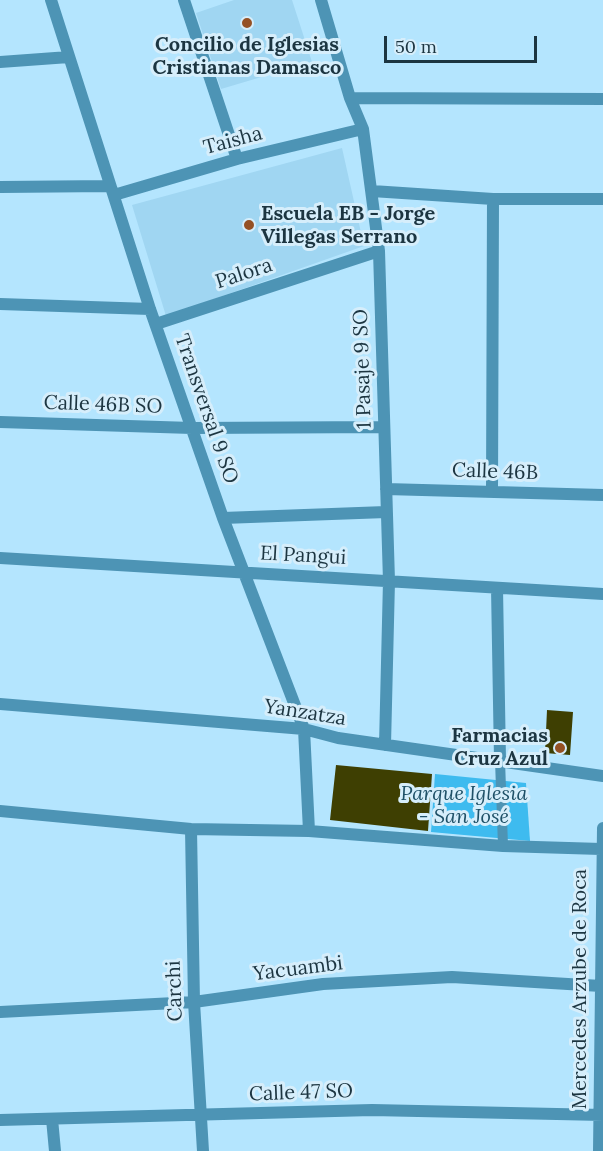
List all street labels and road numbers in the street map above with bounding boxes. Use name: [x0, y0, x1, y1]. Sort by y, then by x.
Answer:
street label: Taisha: [201, 122, 265, 160]
street label: Palora: [213, 254, 275, 294]
street label: 1 Pasaje 9 SO: [349, 309, 377, 429]
street label: Transversal 9 SO: [169, 331, 243, 487]
street label: Calle 46B SO: [43, 391, 163, 419]
street label: Calle 46B: [452, 459, 538, 485]
street label: El Pangui: [259, 542, 347, 570]
street label: Yanzatza: [262, 695, 348, 731]
street label: Mercedes Arzube de Roca: [568, 869, 592, 1109]
street label: Yacuambi: [252, 952, 344, 986]
street label: Carchi: [162, 960, 188, 1022]
street label: Calle 47 SO: [249, 1079, 353, 1107]

